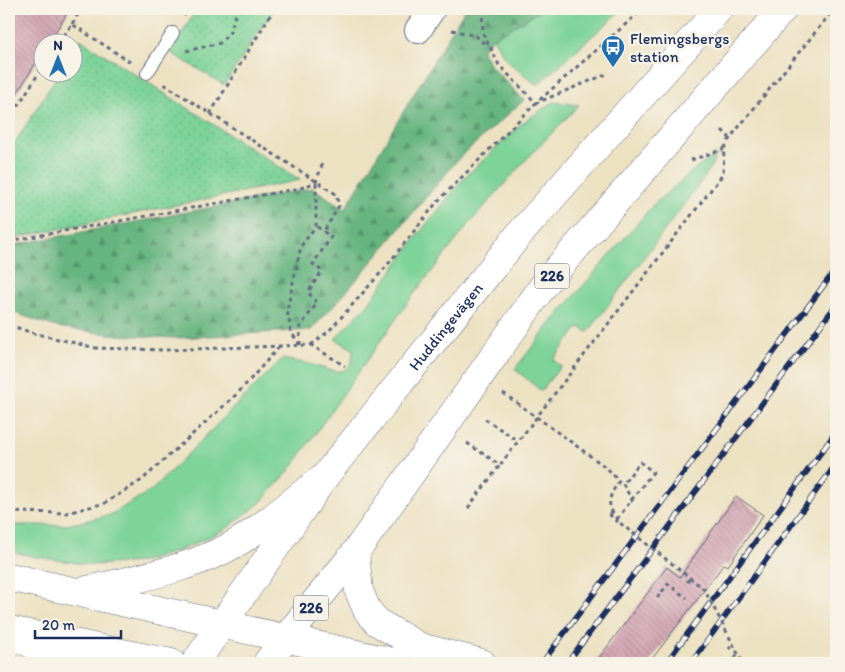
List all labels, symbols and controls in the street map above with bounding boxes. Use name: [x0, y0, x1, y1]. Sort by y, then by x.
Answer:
place label: Flemingsbergs station: [630, 29, 730, 66]
north arrow: [32, 32, 82, 82]
bus stop icon: Flemingsbergs station: [600, 34, 626, 68]
text: N: [53, 37, 63, 54]
road number: 226: [534, 264, 570, 288]
street label: Huddingevägen: [405, 278, 486, 374]
road number: 226: [294, 596, 328, 620]
scale bar: [35, 607, 121, 639]
text: 20 m: [42, 616, 76, 634]

